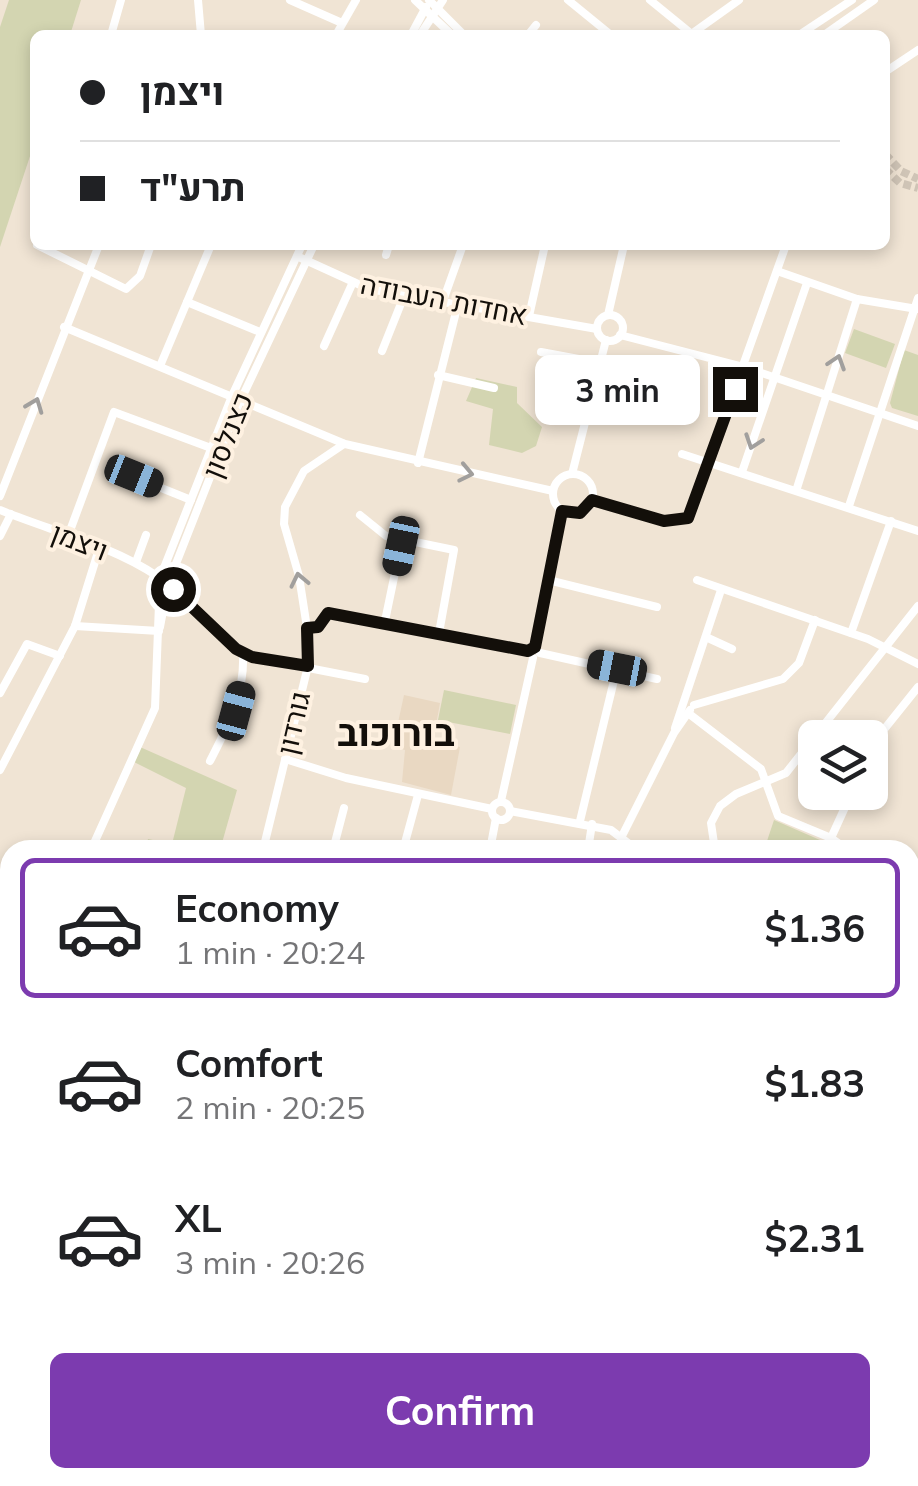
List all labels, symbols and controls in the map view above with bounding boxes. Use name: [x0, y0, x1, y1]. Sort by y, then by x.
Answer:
text: ויצמן: [140, 67, 224, 115]
text: תרע"ד: [140, 163, 245, 211]
street label: אחדות העבודה: [358, 266, 530, 332]
callout: 3 min: [535, 354, 700, 424]
one-way arrow: [825, 355, 846, 372]
route end: [713, 367, 758, 412]
text: 3 min: [575, 370, 660, 410]
street label: כצנלסון: [194, 387, 260, 483]
one-way arrow: [23, 397, 43, 414]
one-way arrow: [744, 432, 765, 449]
car: [101, 451, 167, 501]
one-way arrow: [457, 461, 474, 482]
street label: ויצמן: [47, 514, 113, 568]
car: [380, 514, 422, 578]
route start: [151, 567, 196, 612]
one-way arrow: [289, 572, 310, 589]
car: [585, 648, 649, 688]
car: [214, 678, 258, 744]
street label: גורדון: [269, 688, 317, 758]
district label: בורוכוב: [337, 708, 455, 756]
map controls: [798, 720, 888, 810]
button: layers: [798, 720, 888, 810]
icon: car: [55, 883, 145, 973]
text: Economy: [175, 884, 339, 932]
text: $1.36: [764, 904, 865, 952]
text: 1 min · 20:24: [175, 932, 365, 972]
icon: car: [55, 1038, 145, 1128]
text: Comfort: [175, 1039, 323, 1087]
text: $1.83: [764, 1059, 865, 1107]
text: 2 min · 20:25: [175, 1087, 365, 1127]
icon: car: [55, 1193, 145, 1283]
text: XL: [175, 1194, 222, 1242]
text: $2.31: [764, 1214, 865, 1262]
text: 3 min · 20:26: [175, 1242, 365, 1282]
button: Confirm: [50, 1353, 870, 1468]

